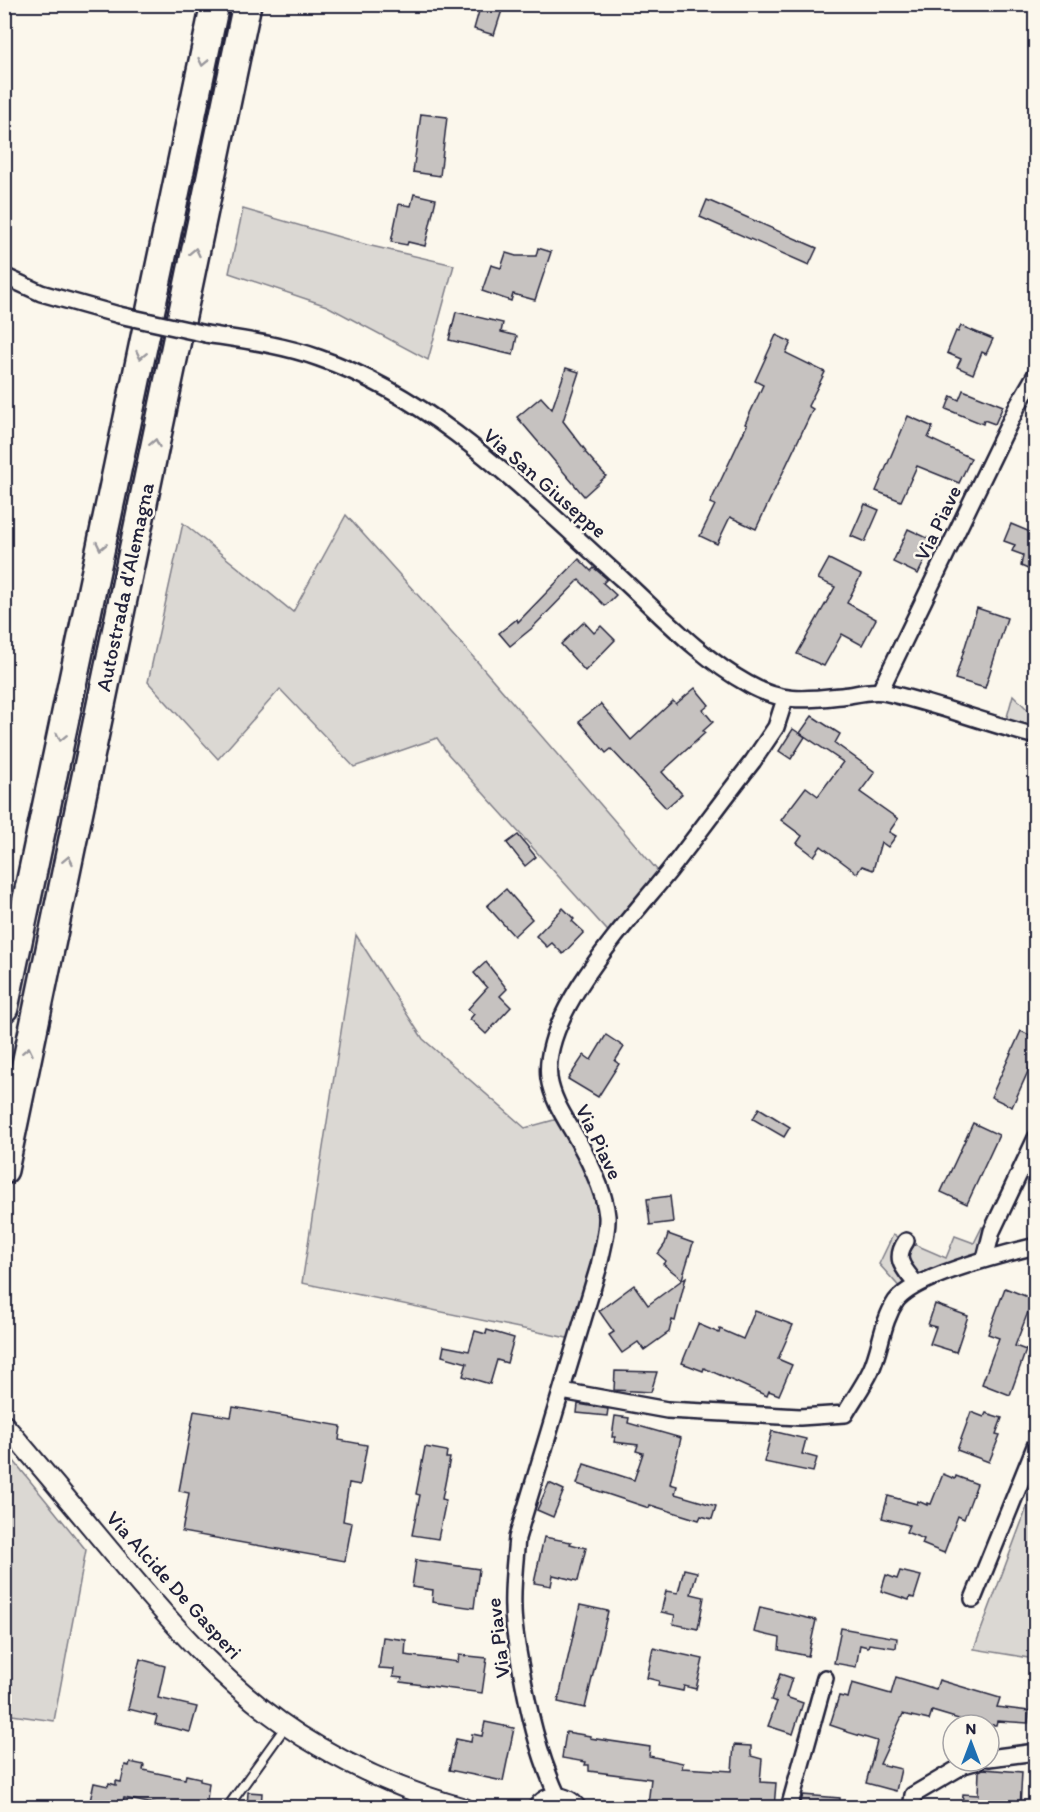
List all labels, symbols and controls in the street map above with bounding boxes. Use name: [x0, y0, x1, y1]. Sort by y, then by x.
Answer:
one-way arrow: [197, 56, 210, 66]
one-way arrow: [188, 247, 201, 257]
one-way arrow: [135, 350, 148, 360]
street label: Via San Giuseppe: [479, 422, 612, 543]
one-way arrow: [148, 438, 161, 448]
street label: Autostrada d'Alemagna: [90, 480, 159, 694]
street label: Via Piave: [909, 481, 966, 565]
one-way arrow: [95, 541, 108, 551]
one-way arrow: [55, 732, 68, 742]
one-way arrow: [61, 855, 74, 865]
one-way arrow: [21, 1046, 34, 1056]
street label: Via Piave: [571, 1100, 628, 1184]
street label: Via Alcide De Gasperi: [101, 1505, 247, 1664]
street label: Via Piave: [480, 1596, 515, 1680]
north arrow: [941, 1713, 1001, 1773]
text: N: [966, 1719, 976, 1738]

